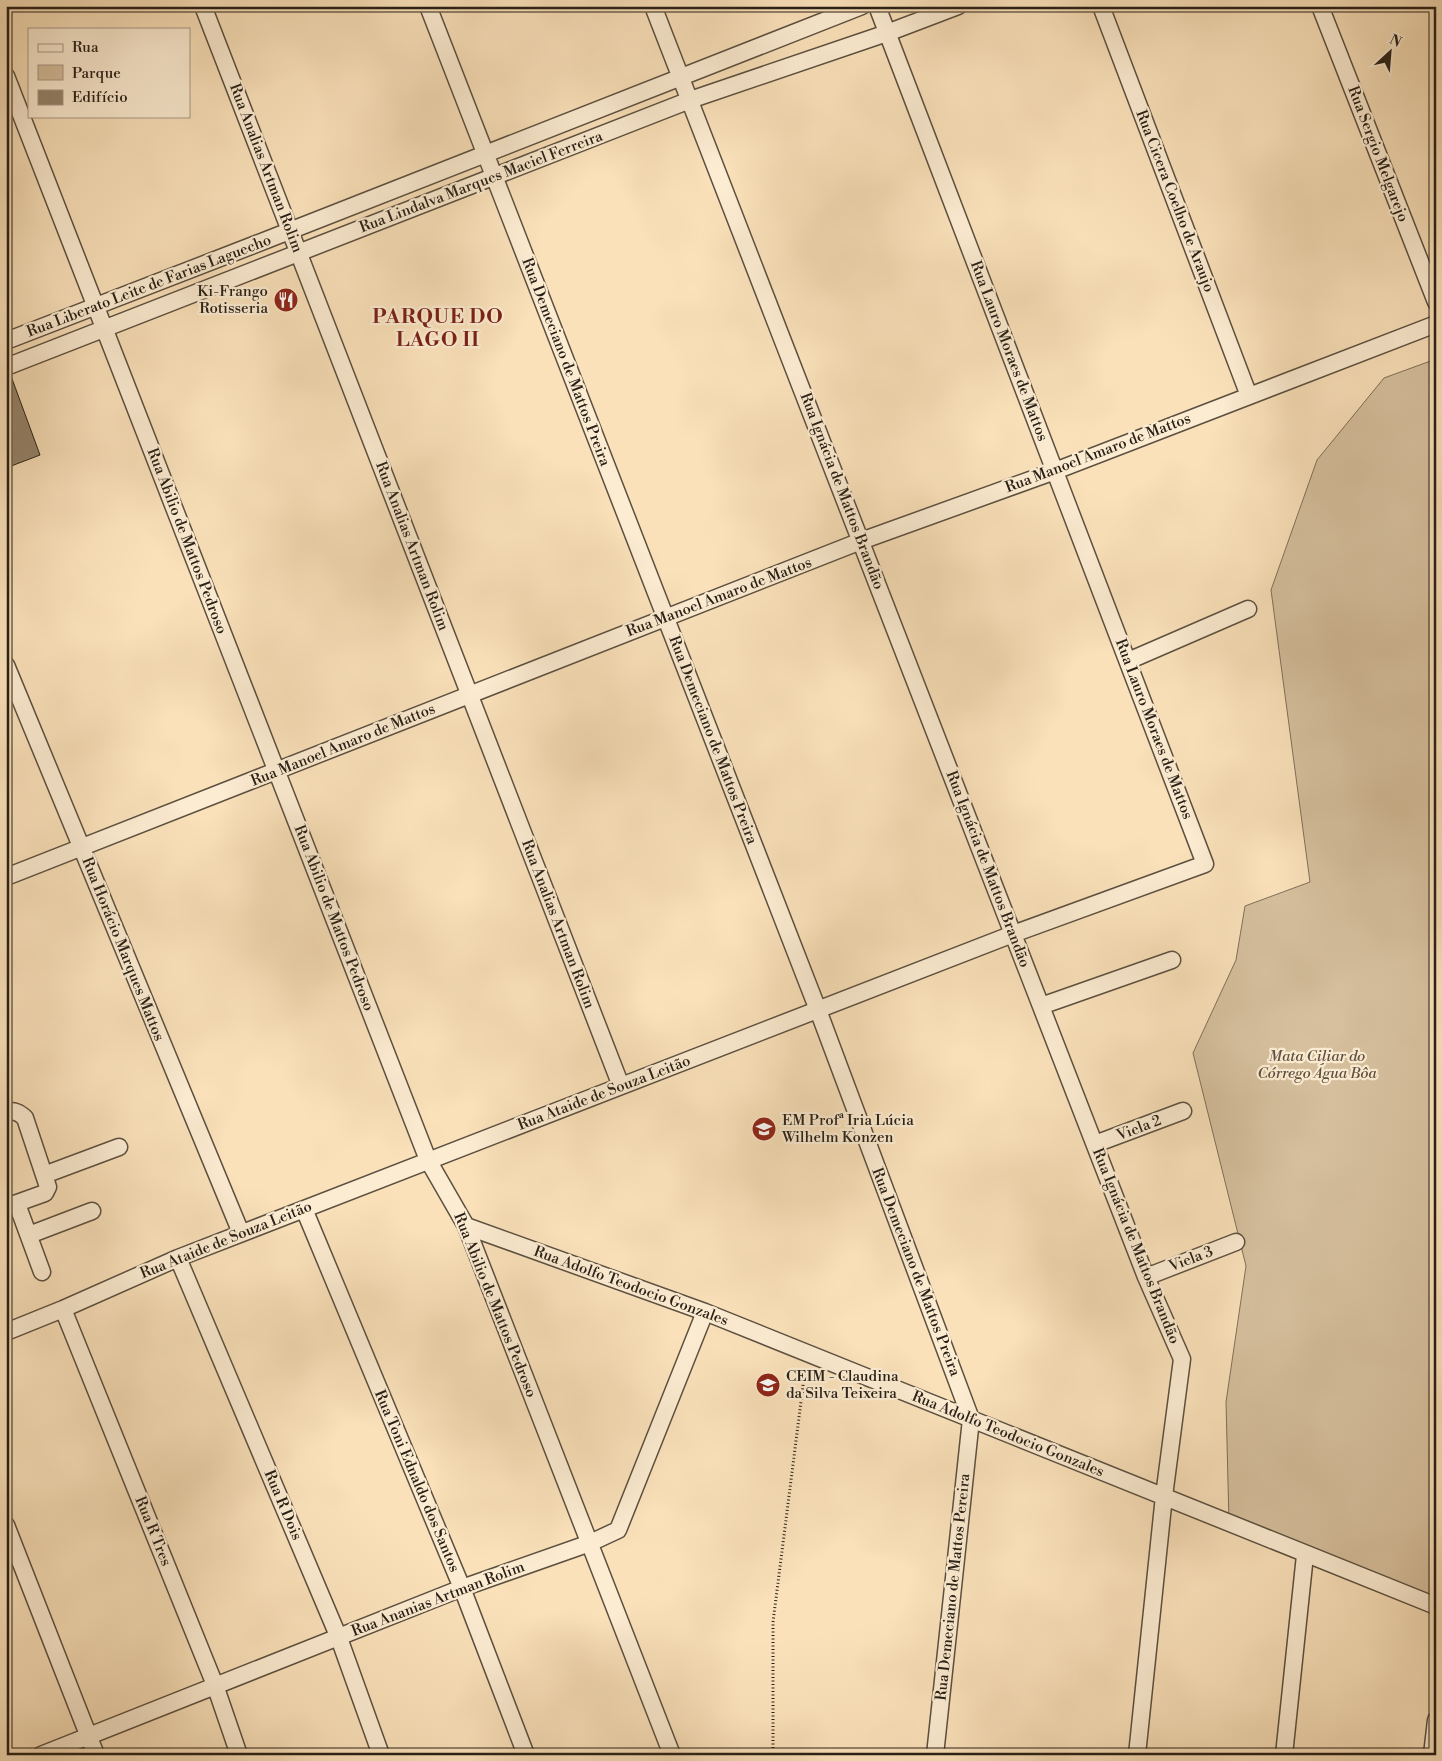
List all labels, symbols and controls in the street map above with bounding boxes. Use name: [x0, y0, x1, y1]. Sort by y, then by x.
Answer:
legend: [28, 28, 190, 118]
north arrow: [1364, 28, 1414, 78]
text: N: [1386, 31, 1404, 52]
text: Rua: [72, 38, 99, 57]
text: Parque: [72, 64, 121, 83]
street label: Rua Analias Artman Rolim: [225, 81, 307, 255]
street label: Rua Sergio Melgarejo: [1343, 83, 1413, 225]
text: Edifício: [72, 88, 128, 107]
street label: Rua Cicera Coelho de Araujo: [1131, 107, 1219, 295]
street label: Rua Lindalva Marques Maciel Ferreira: [357, 127, 606, 237]
street label: Rua Liberato Leite de Farias Laguecho: [24, 230, 274, 342]
street label: Rua Demeciano de Mattos Preira: [517, 255, 615, 469]
street label: Rua Lauro Moraes de Mattos: [966, 258, 1052, 444]
place label: Ki-Frango Rotisseria: [197, 282, 268, 318]
restaurant icon: Ki-Frango Rotisseria: [273, 287, 299, 313]
district label: PARQUE DO LAGO II: [372, 305, 504, 353]
street label: Rua Ignácia de Mattos Brandão: [796, 390, 888, 592]
street label: Rua Manoel Amaro de Mattos: [1003, 409, 1193, 497]
street label: Rua Abilio de Mattos Pedroso: [143, 445, 231, 637]
street label: Rua Analias Artman Rolim: [371, 459, 453, 633]
street label: Rua Manoel Amaro de Mattos: [624, 553, 814, 641]
street label: Rua Demeciano de Mattos Preira: [664, 633, 762, 847]
street label: Rua Lauro Moraes de Mattos: [1111, 636, 1197, 822]
street label: Rua Manoel Amaro de Mattos: [248, 699, 438, 791]
street label: Rua Ignácia de Mattos Brandão: [942, 768, 1034, 970]
street label: Rua Abilio de Mattos Pedroso: [290, 822, 378, 1014]
street label: Rua Analias Artman Rolim: [517, 837, 599, 1011]
street label: Rua Horácio Marques Mattos: [77, 854, 169, 1044]
park label: Mata Ciliar do Córrego Água Bôa: [1257, 1047, 1377, 1083]
street label: Rua Ataide de Souza Leitão: [515, 1051, 693, 1135]
place label: EM Profª Iria Lúcia Wilhelm Konzen: [781, 1111, 914, 1147]
street label: Viela 2: [1113, 1111, 1164, 1145]
school or university icon: EM Profª Iria Lúcia Wilhelm Konzen: [751, 1116, 777, 1142]
street label: Rua Ignácia de Mattos Brandão: [1088, 1145, 1184, 1347]
street label: Rua Demeciano de Mattos Preira: [867, 1165, 965, 1379]
street label: Rua Ataide de Souza Leitão: [137, 1197, 315, 1283]
street label: Rua Abilio de Mattos Pedroso: [449, 1210, 541, 1400]
street label: Rua Adolfo Teodocio Gonzales: [531, 1242, 731, 1330]
street label: Viela 3: [1165, 1242, 1216, 1276]
place label: CEIM - Claudina da Silva Teixeira: [786, 1367, 899, 1403]
school or university icon: CEIM - Claudina da Silva Teixeira: [755, 1372, 781, 1398]
street label: Rua Toni Ednaldo dos Santos: [370, 1387, 464, 1575]
street label: Rua Adolfo Teodocio Gonzales: [909, 1387, 1107, 1481]
street label: Rua R Dois: [260, 1467, 306, 1543]
street label: Rua Demeciano de Mattos Pereira: [932, 1472, 974, 1702]
street label: Rua R Tres: [130, 1493, 176, 1569]
street label: Rua Ananias Artman Rolim: [349, 1557, 527, 1641]

